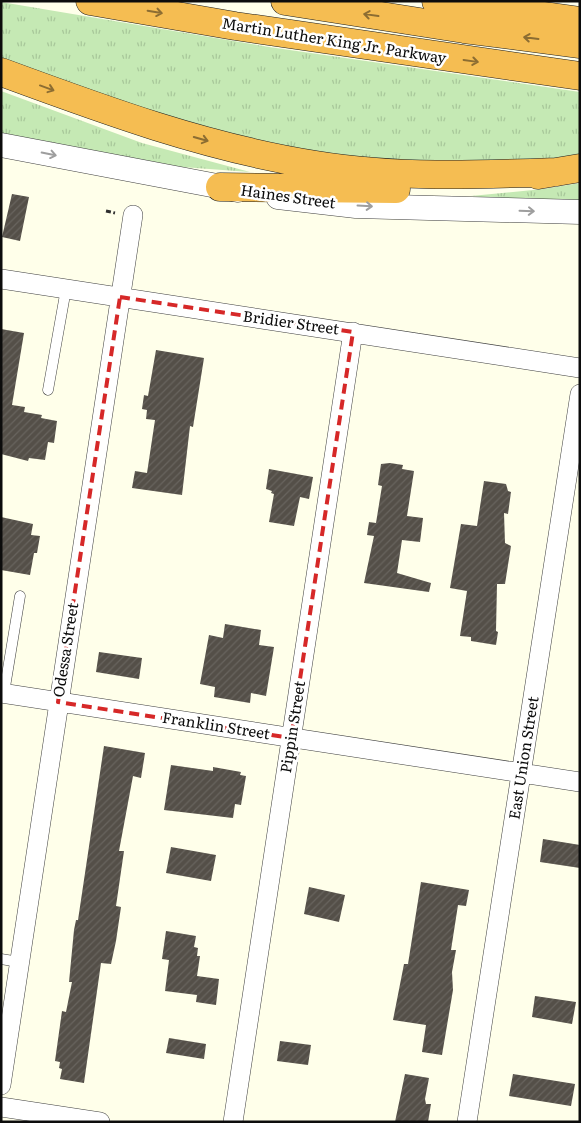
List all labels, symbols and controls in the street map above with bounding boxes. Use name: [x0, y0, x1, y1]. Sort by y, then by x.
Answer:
one-way arrow: [147, 8, 163, 18]
street label: Martin Luther King Jr. Parkway: [220, 10, 448, 69]
one-way arrow: [363, 10, 379, 20]
one-way arrow: [524, 32, 540, 42]
one-way arrow: [463, 56, 479, 66]
one-way arrow: [39, 84, 54, 94]
one-way arrow: [193, 135, 209, 145]
one-way arrow: [41, 150, 57, 160]
street label: Haines Street: [239, 177, 337, 214]
one-way arrow: [356, 202, 372, 211]
one-way arrow: [518, 206, 535, 216]
street label: Bridier Street: [242, 303, 341, 340]
street label: Odessa Street: [46, 601, 83, 699]
street label: Pippin Street: [273, 679, 310, 775]
street label: East Union Street: [501, 695, 544, 821]
street label: Franklin Street: [161, 705, 272, 744]

